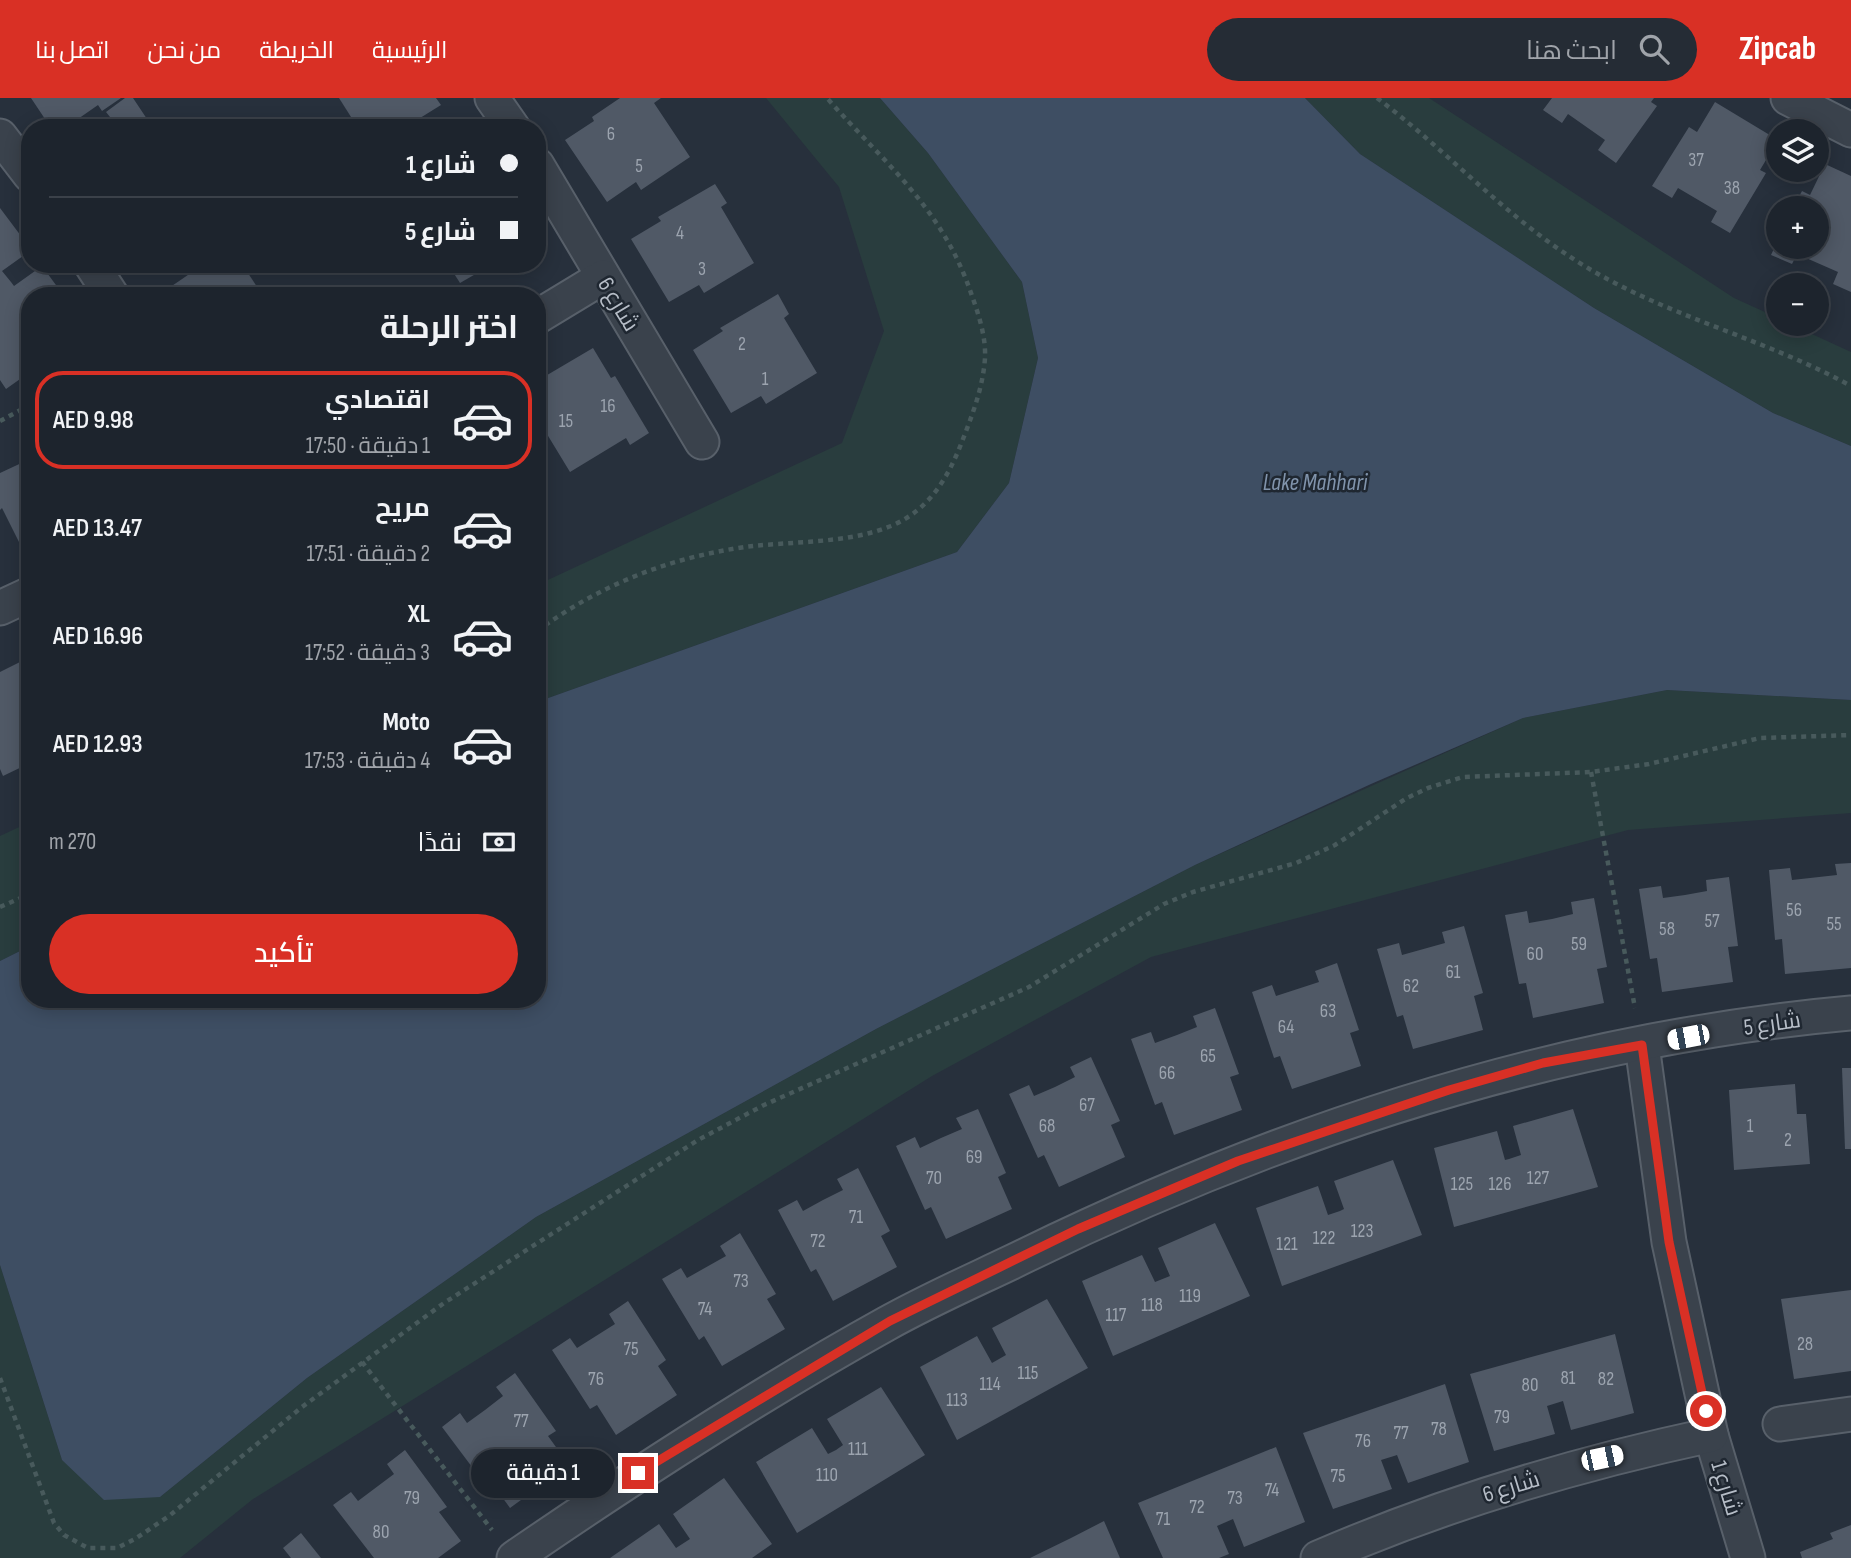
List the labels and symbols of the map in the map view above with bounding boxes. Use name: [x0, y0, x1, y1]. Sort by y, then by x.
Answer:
house number: 6: [607, 123, 615, 146]
house number: 37: [1688, 149, 1704, 172]
house number: 5: [635, 155, 643, 178]
house number: 38: [1724, 177, 1740, 200]
house number: 4: [676, 222, 684, 245]
house number: 3: [698, 258, 706, 281]
street label: شارع 6: [590, 272, 645, 337]
house number: 2: [738, 333, 746, 356]
house number: 1: [762, 368, 769, 391]
house number: 16: [601, 395, 615, 418]
house number: 15: [559, 410, 573, 433]
water label: Lake Mahhari: [1263, 468, 1368, 497]
house number: 56: [1786, 899, 1802, 922]
house number: 57: [1704, 910, 1720, 933]
house number: 55: [1826, 913, 1842, 936]
house number: 58: [1659, 918, 1675, 941]
house number: 59: [1571, 933, 1587, 956]
house number: 60: [1527, 943, 1543, 966]
house number: 61: [1446, 961, 1461, 984]
house number: 62: [1403, 975, 1419, 998]
house number: 63: [1320, 1000, 1336, 1023]
street label: شارع 5: [1742, 1006, 1803, 1043]
house number: 64: [1278, 1016, 1294, 1039]
car: [1666, 1023, 1711, 1051]
house number: 65: [1200, 1045, 1216, 1068]
house number: 66: [1159, 1062, 1175, 1085]
house number: 67: [1079, 1094, 1095, 1117]
house number: 68: [1039, 1115, 1055, 1138]
house number: 1: [1747, 1115, 1754, 1138]
house number: 2: [1784, 1129, 1792, 1152]
house number: 69: [966, 1146, 982, 1169]
house number: 70: [926, 1167, 942, 1190]
house number: 127: [1527, 1167, 1550, 1190]
house number: 125: [1451, 1173, 1473, 1196]
house number: 126: [1488, 1173, 1512, 1196]
house number: 71: [849, 1206, 864, 1229]
house number: 123: [1351, 1220, 1373, 1243]
house number: 122: [1313, 1227, 1335, 1250]
house number: 72: [810, 1230, 826, 1253]
house number: 121: [1276, 1233, 1298, 1256]
house number: 73: [733, 1270, 749, 1293]
house number: 119: [1179, 1285, 1201, 1308]
house number: 118: [1141, 1294, 1163, 1317]
house number: 74: [698, 1298, 712, 1321]
house number: 117: [1106, 1304, 1127, 1327]
house number: 28: [1797, 1333, 1813, 1356]
house number: 75: [623, 1338, 639, 1361]
house number: 115: [1018, 1362, 1038, 1385]
house number: 81: [1561, 1367, 1576, 1390]
house number: 76: [588, 1368, 604, 1391]
house number: 82: [1598, 1368, 1614, 1391]
house number: 114: [979, 1373, 1001, 1396]
house number: 80: [1522, 1374, 1538, 1397]
house number: 113: [946, 1389, 968, 1412]
route start: [1690, 1395, 1722, 1427]
house number: 79: [1494, 1406, 1510, 1429]
house number: 77: [513, 1410, 529, 1433]
house number: 78: [1431, 1418, 1447, 1441]
house number: 77: [1393, 1422, 1409, 1445]
house number: 76: [1355, 1430, 1371, 1453]
house number: 111: [848, 1438, 868, 1461]
car: [1580, 1443, 1625, 1473]
callout: 1 دقيقة: [470, 1448, 614, 1498]
route end: [622, 1457, 654, 1489]
street label: شارع 1: [1703, 1457, 1748, 1520]
house number: 110: [816, 1464, 838, 1487]
house number: 75: [1330, 1465, 1346, 1488]
street label: شارع 6: [1479, 1465, 1544, 1510]
house number: 74: [1265, 1479, 1279, 1502]
house number: 79: [404, 1487, 420, 1510]
house number: 73: [1227, 1487, 1243, 1510]
house number: 72: [1189, 1496, 1205, 1519]
house number: 71: [1156, 1508, 1171, 1531]
house number: 80: [373, 1521, 389, 1544]

